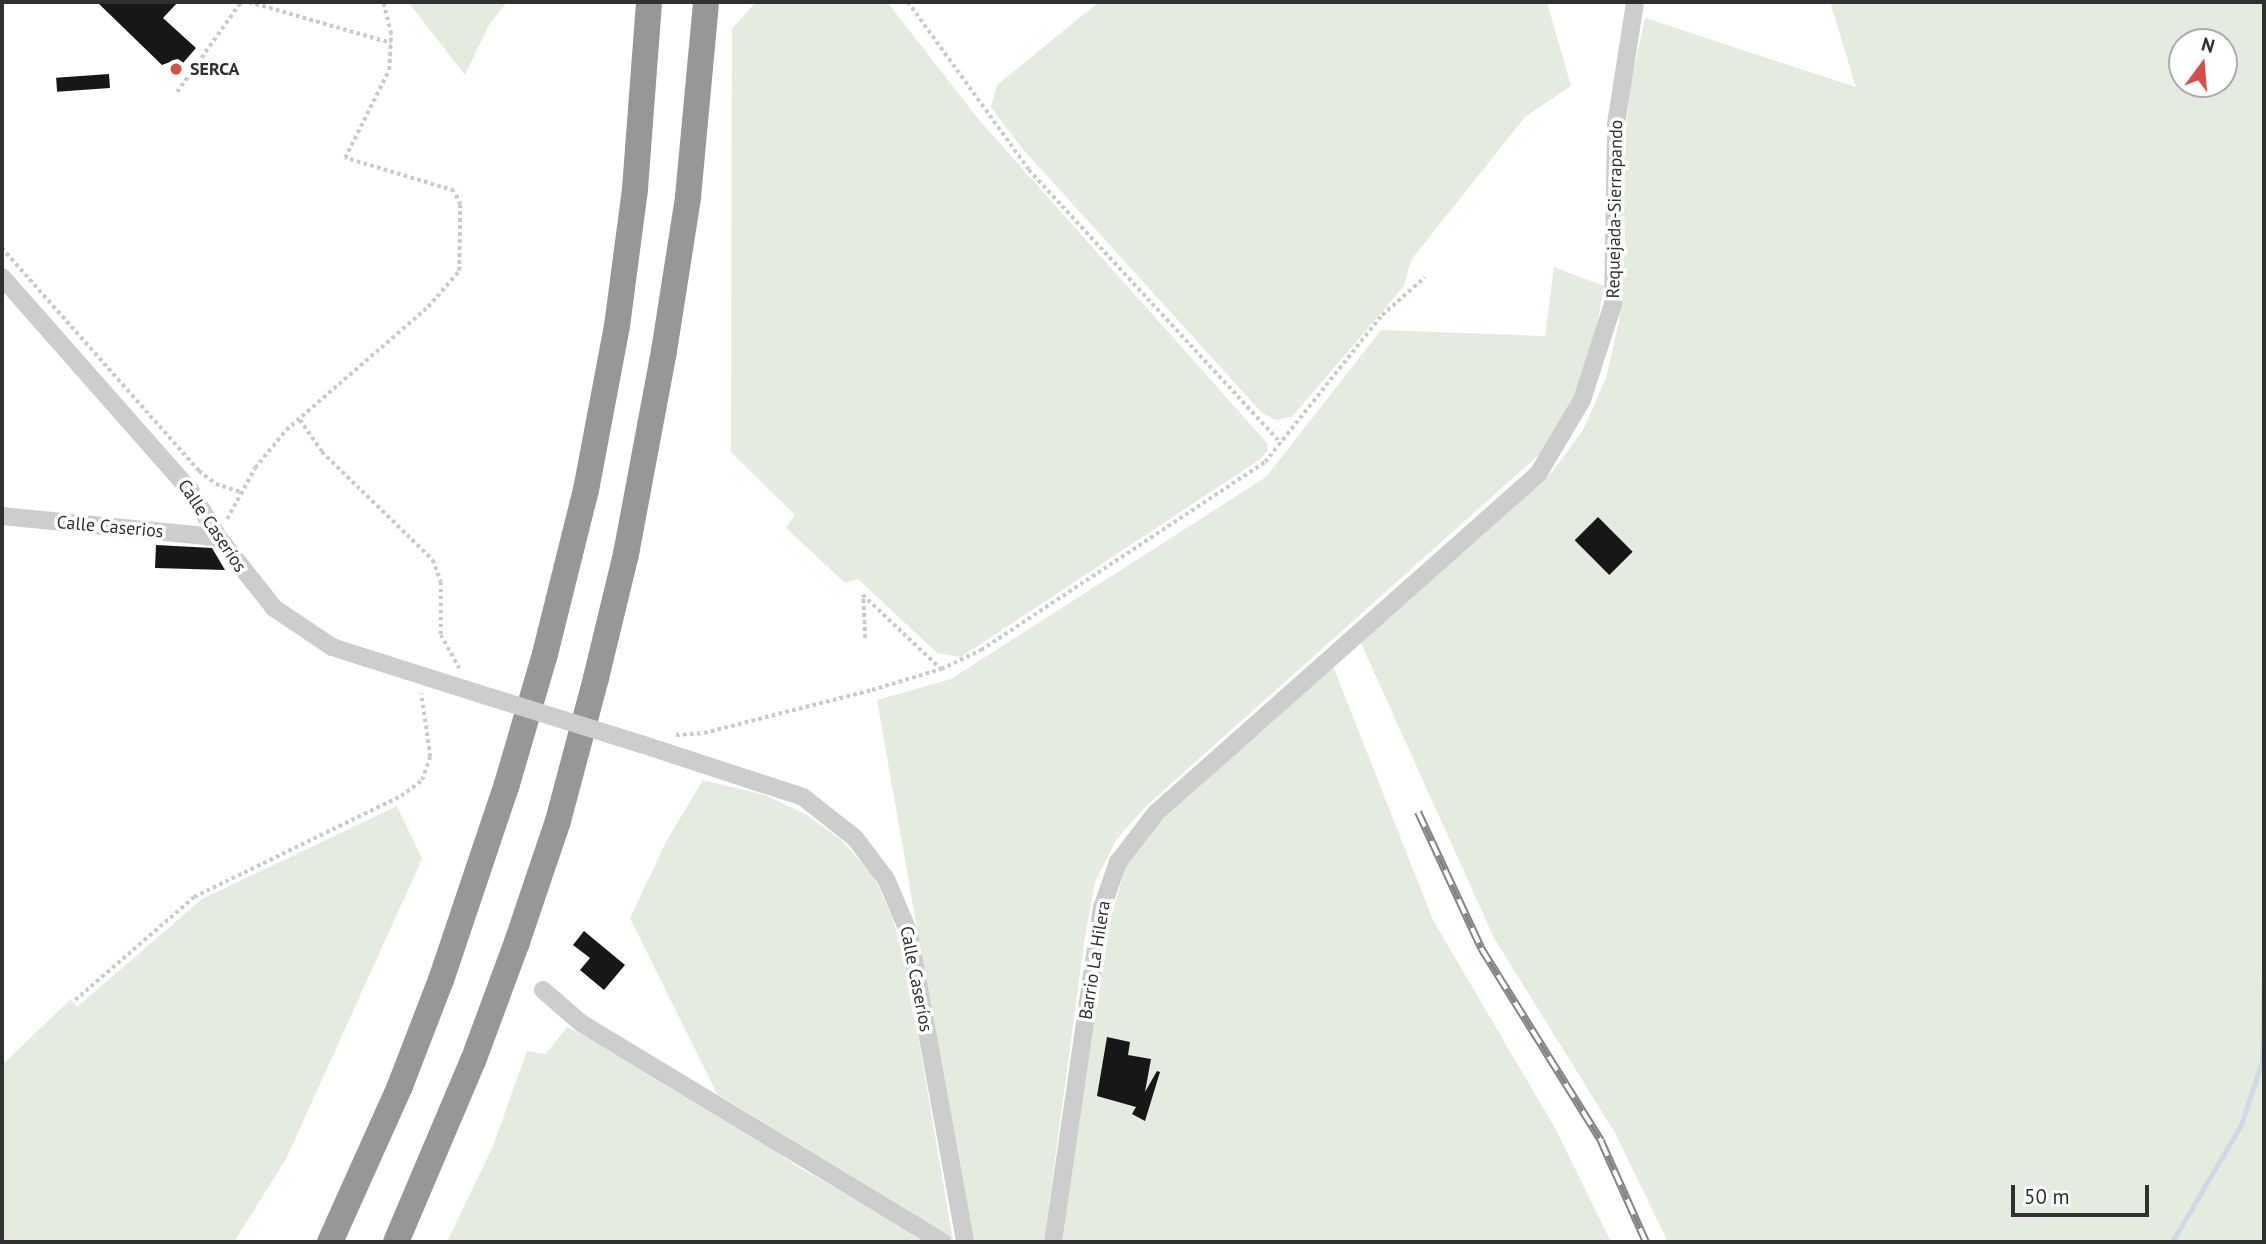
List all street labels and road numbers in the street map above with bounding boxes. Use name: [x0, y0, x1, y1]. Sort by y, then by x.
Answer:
street label: Requejada-Sierrapando: [1603, 119, 1627, 299]
street label: Calle Caseríos: [173, 476, 251, 576]
street label: Calle Caserios: [56, 512, 164, 542]
street label: Barrio La Hilera: [1075, 899, 1115, 1021]
street label: Calle Caseríos: [895, 924, 937, 1034]

